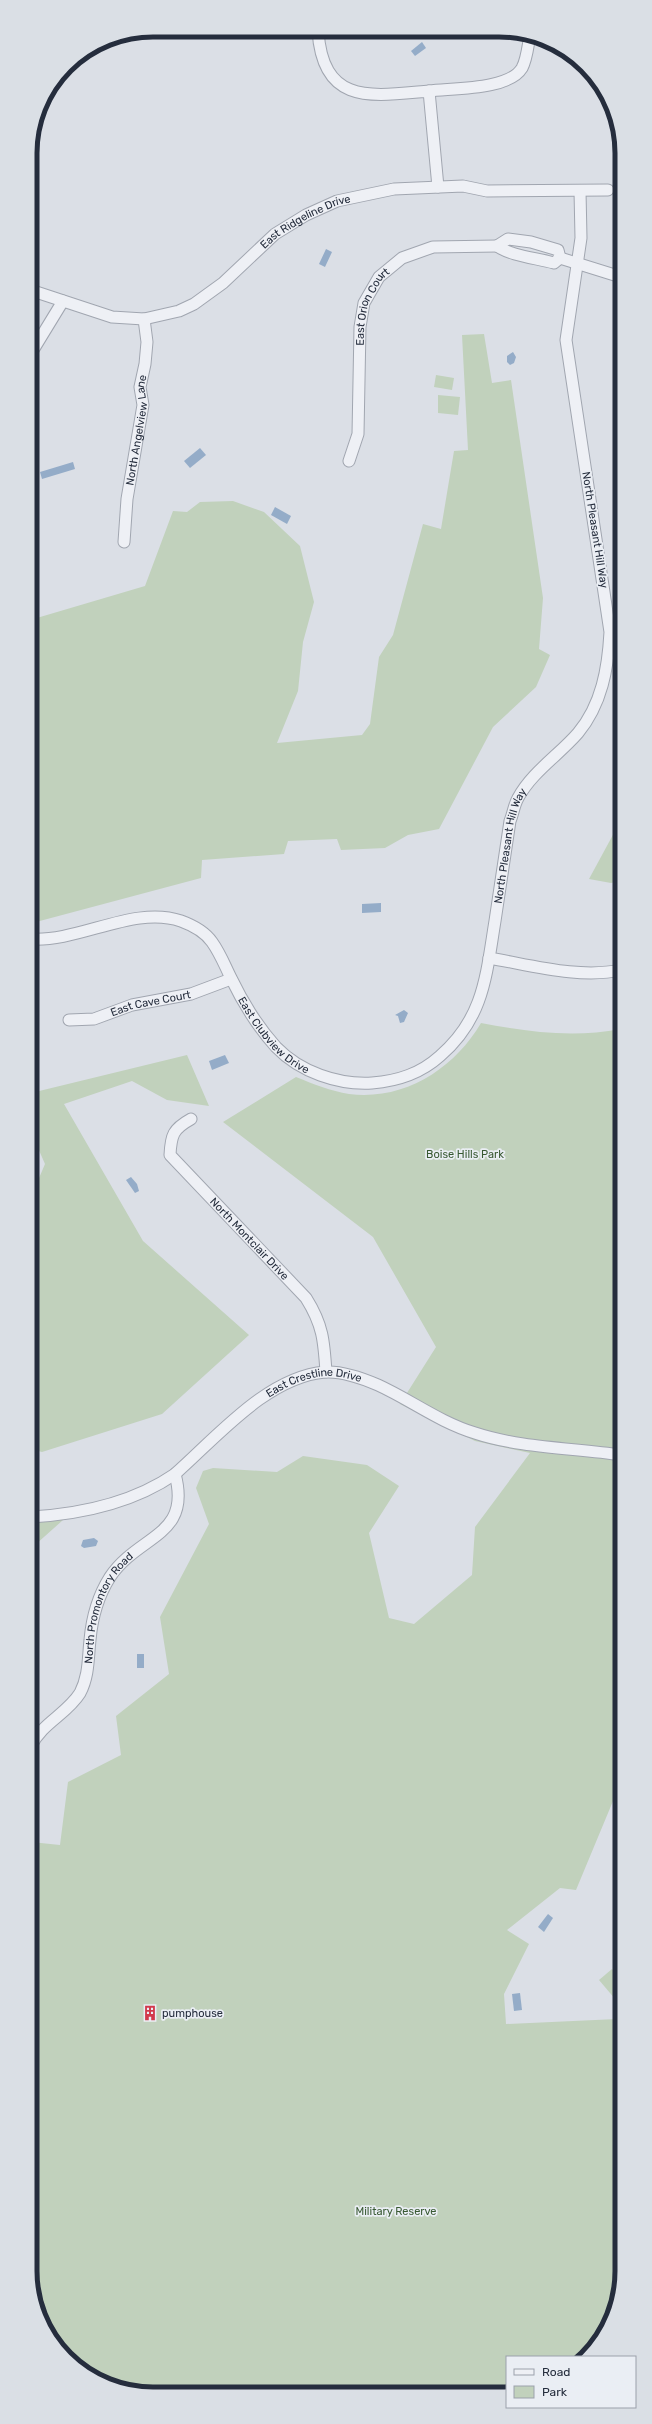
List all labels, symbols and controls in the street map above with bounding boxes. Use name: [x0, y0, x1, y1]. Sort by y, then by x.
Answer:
street label: East Ridgeline Drive: [257, 192, 352, 251]
street label: East Orion Court: [353, 264, 392, 346]
street label: North Angelview Lane: [123, 373, 150, 487]
street label: North Pleasant Hill Way: [579, 471, 611, 589]
street label: North Pleasant Hill Way: [491, 785, 529, 904]
street label: East Cave Court: [109, 988, 192, 1019]
street label: East Clubview Drive: [235, 994, 312, 1076]
park label: Boise Hills Park: [426, 1148, 504, 1161]
street label: North Montclair Drive: [207, 1195, 292, 1282]
street label: East Crestline Drive: [263, 1365, 364, 1400]
street label: North Promontory Road: [82, 1549, 135, 1664]
building icon: pumphouse: [141, 2004, 159, 2022]
place label: pumphouse: [162, 2007, 223, 2020]
park label: Military Reserve: [355, 2205, 437, 2218]
legend: [506, 2356, 636, 2408]
text: Road: [542, 2365, 570, 2379]
text: Park: [542, 2385, 568, 2399]

